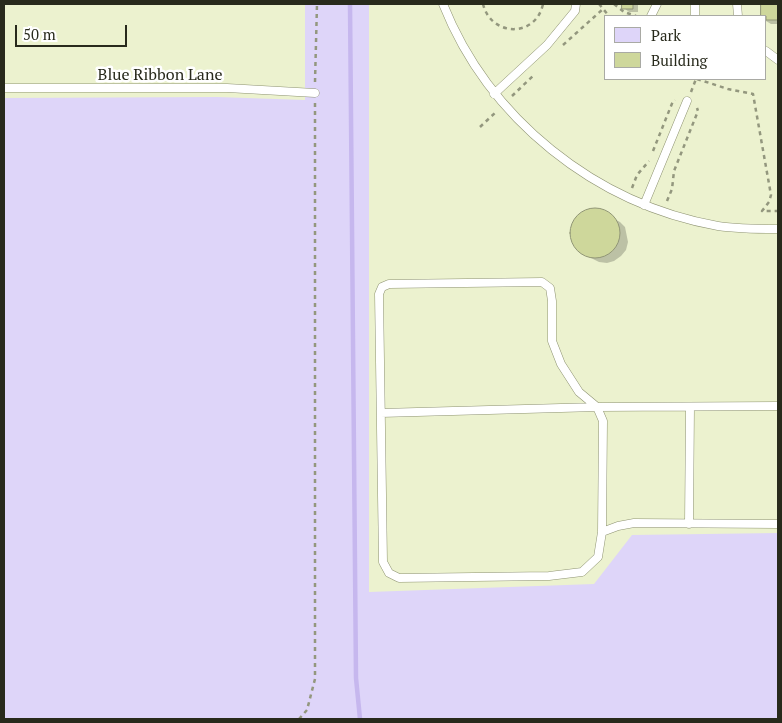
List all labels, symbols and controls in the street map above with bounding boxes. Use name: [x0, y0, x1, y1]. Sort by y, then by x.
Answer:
scale bar: [18, 15, 130, 47]
legend: [604, 15, 767, 80]
text: 50 m: [23, 24, 56, 44]
text: Park: [651, 25, 681, 45]
text: Building: [651, 50, 708, 70]
street label: Blue Ribbon Lane: [98, 65, 222, 85]

